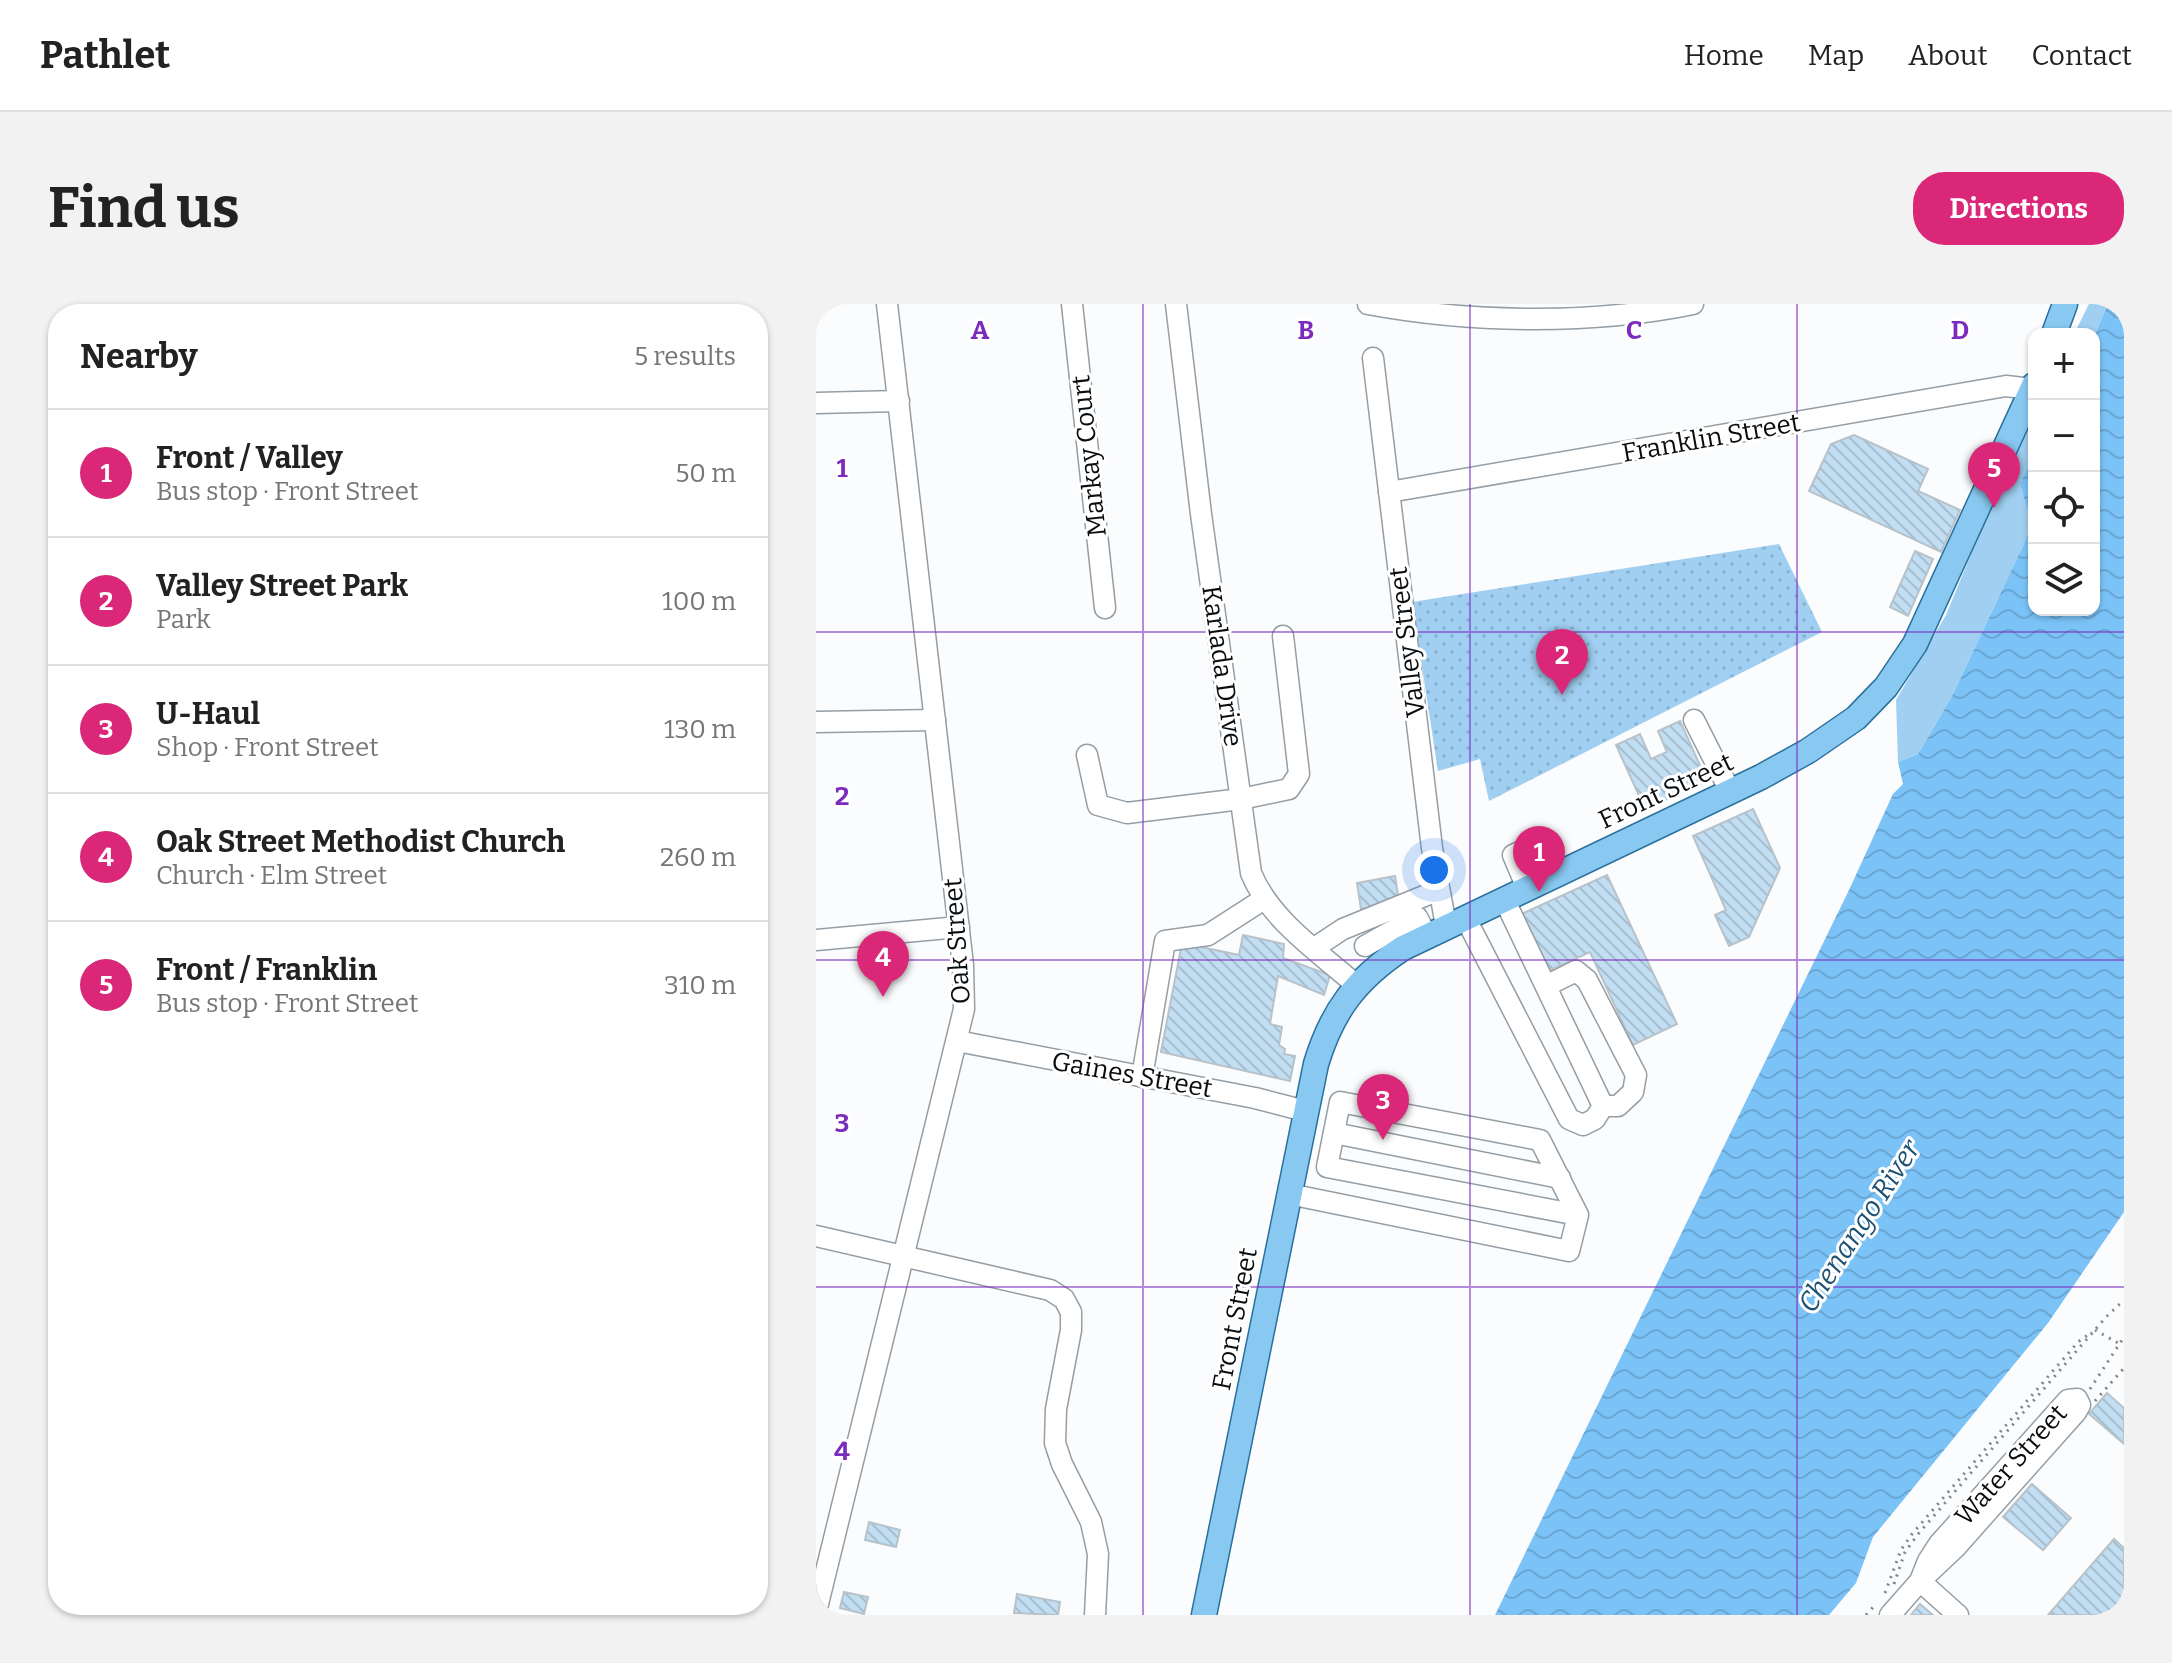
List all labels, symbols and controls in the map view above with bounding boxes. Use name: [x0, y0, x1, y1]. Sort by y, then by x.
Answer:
text: Pathlet: [40, 32, 170, 78]
text: Home: [1684, 39, 1764, 72]
text: Map: [1808, 39, 1864, 72]
text: About: [1908, 39, 1988, 72]
text: Contact: [2032, 39, 2132, 72]
button: Directions: [1913, 172, 2124, 245]
text: Find us: [48, 175, 240, 242]
text: A: [971, 315, 990, 346]
text: B: [1298, 315, 1314, 346]
text: C: [1626, 315, 1642, 346]
text: D: [1951, 315, 1969, 346]
map controls: [2028, 328, 2100, 616]
button: +: [2028, 328, 2100, 400]
text: Nearby: [80, 336, 198, 377]
text: 5 results: [634, 341, 736, 372]
street label: Markay Court: [1065, 373, 1113, 538]
button: −: [2028, 400, 2100, 472]
street label: Franklin Street: [1620, 407, 1803, 469]
text: Front / Valley: [156, 440, 343, 476]
pin: 5: [1968, 442, 2020, 508]
text: 1: [836, 453, 848, 484]
text: 1: [100, 458, 112, 489]
text: 50 m: [675, 458, 736, 489]
button: locate: [2028, 472, 2100, 544]
text: Bus stop · Front Street: [156, 476, 418, 507]
button: layers: [2028, 544, 2100, 616]
street label: Valley Street: [1382, 565, 1432, 719]
text: Valley Street Park: [156, 568, 408, 604]
street label: Karlada Drive: [1195, 583, 1249, 749]
text: 2: [99, 586, 113, 617]
text: 100 m: [662, 586, 736, 617]
text: Park: [156, 604, 211, 635]
pin: 2: [1536, 629, 1588, 695]
text: U-Haul: [156, 696, 260, 732]
text: 3: [99, 714, 113, 745]
text: 130 m: [664, 714, 736, 745]
text: Shop · Front Street: [156, 732, 379, 763]
street label: Front Street: [1594, 746, 1739, 836]
text: 2: [835, 781, 849, 812]
text: Oak Street Methodist Church: [156, 824, 565, 860]
pin: 1: [1513, 826, 1565, 892]
text: 4: [98, 842, 114, 873]
text: 260 m: [660, 842, 736, 873]
your location: [1414, 850, 1454, 890]
text: Church · Elm Street: [156, 860, 387, 891]
street label: Oak Street: [937, 876, 977, 1005]
pin: 4: [857, 931, 909, 997]
text: Front / Franklin: [156, 952, 377, 988]
text: 5: [99, 970, 113, 1001]
text: 310 m: [664, 970, 736, 1001]
text: Bus stop · Front Street: [156, 988, 418, 1019]
street label: Gaines Street: [1049, 1046, 1215, 1104]
pin: 3: [1357, 1074, 1409, 1140]
text: 3: [835, 1108, 849, 1139]
water label: Chenango River: [1791, 1132, 1928, 1318]
street label: Front Street: [1206, 1245, 1264, 1393]
street label: Water Street: [1949, 1398, 2074, 1532]
text: 4: [834, 1436, 850, 1467]

